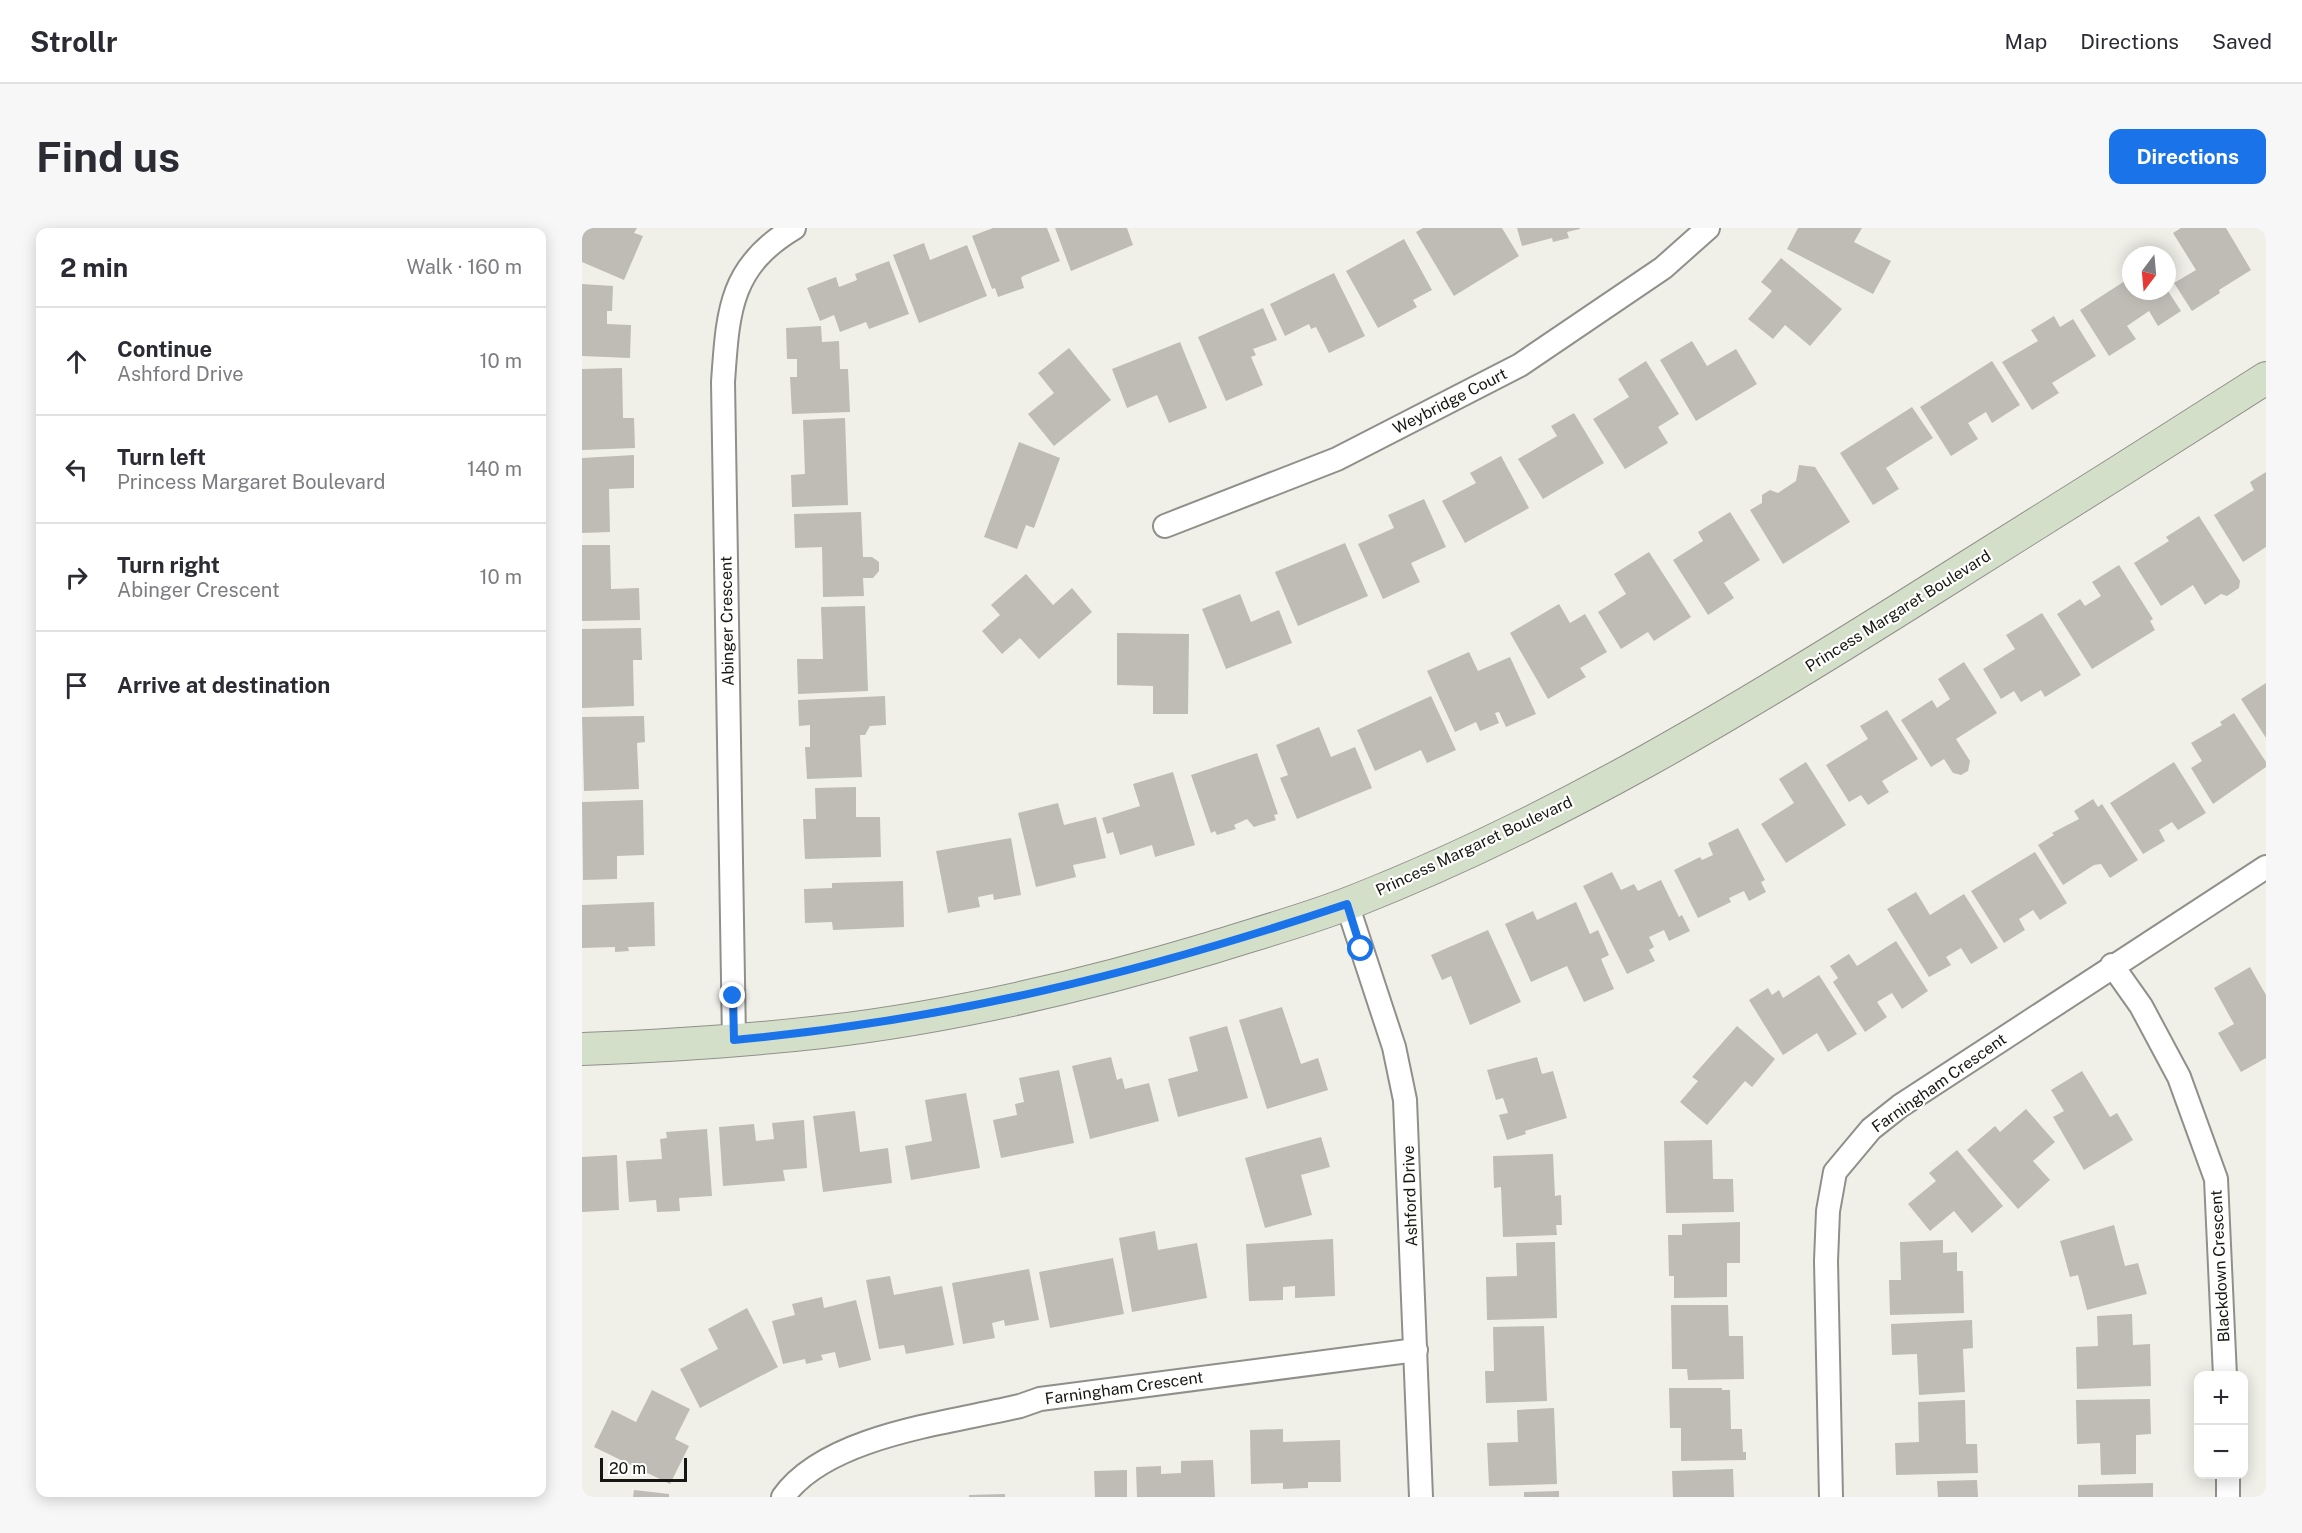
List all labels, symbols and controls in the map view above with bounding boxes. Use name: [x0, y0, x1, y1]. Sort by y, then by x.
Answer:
text: Strollr: [30, 25, 118, 58]
text: Map: [2005, 29, 2047, 54]
text: Directions: [2080, 29, 2179, 54]
text: Saved: [2212, 29, 2272, 54]
button: Directions: [2109, 129, 2266, 184]
text: Find us: [36, 132, 180, 181]
north arrow: [2122, 246, 2176, 300]
text: 2 min: [60, 252, 128, 283]
text: Walk · 160 m: [407, 255, 522, 279]
text: Continue: [117, 336, 212, 362]
icon: ahead: [60, 345, 93, 378]
text: 10 m: [479, 349, 522, 373]
text: Ashford Drive: [117, 362, 244, 386]
street label: Weybridge Court: [1390, 364, 1510, 438]
text: Turn left: [117, 444, 206, 470]
icon: left: [60, 453, 93, 486]
text: 140 m: [467, 457, 522, 481]
text: Princess Margaret Boulevard: [117, 470, 386, 494]
street label: Princess Margaret Boulevard: [1802, 546, 1994, 676]
text: Turn right: [117, 552, 220, 578]
street label: Abinger Crescent: [716, 556, 738, 686]
icon: right: [60, 561, 93, 594]
text: 10 m: [479, 565, 522, 589]
text: Abinger Crescent: [117, 578, 280, 602]
icon: arrive: [60, 669, 93, 702]
text: Arrive at destination: [117, 672, 330, 698]
street label: Princess Margaret Boulevard: [1373, 792, 1575, 900]
route start: [1347, 935, 1373, 961]
route end: [719, 982, 745, 1008]
street label: Farningham Crescent: [1868, 1029, 2010, 1137]
street label: Ashford Drive: [1399, 1145, 1421, 1247]
street label: Blackdown Crescent: [2207, 1189, 2233, 1343]
street label: Farningham Crescent: [1044, 1367, 1204, 1409]
map controls: [2194, 1371, 2248, 1479]
button: +: [2194, 1371, 2248, 1425]
button: −: [2194, 1425, 2248, 1479]
scale bar: [600, 1455, 687, 1482]
text: 20 m: [609, 1459, 646, 1478]

